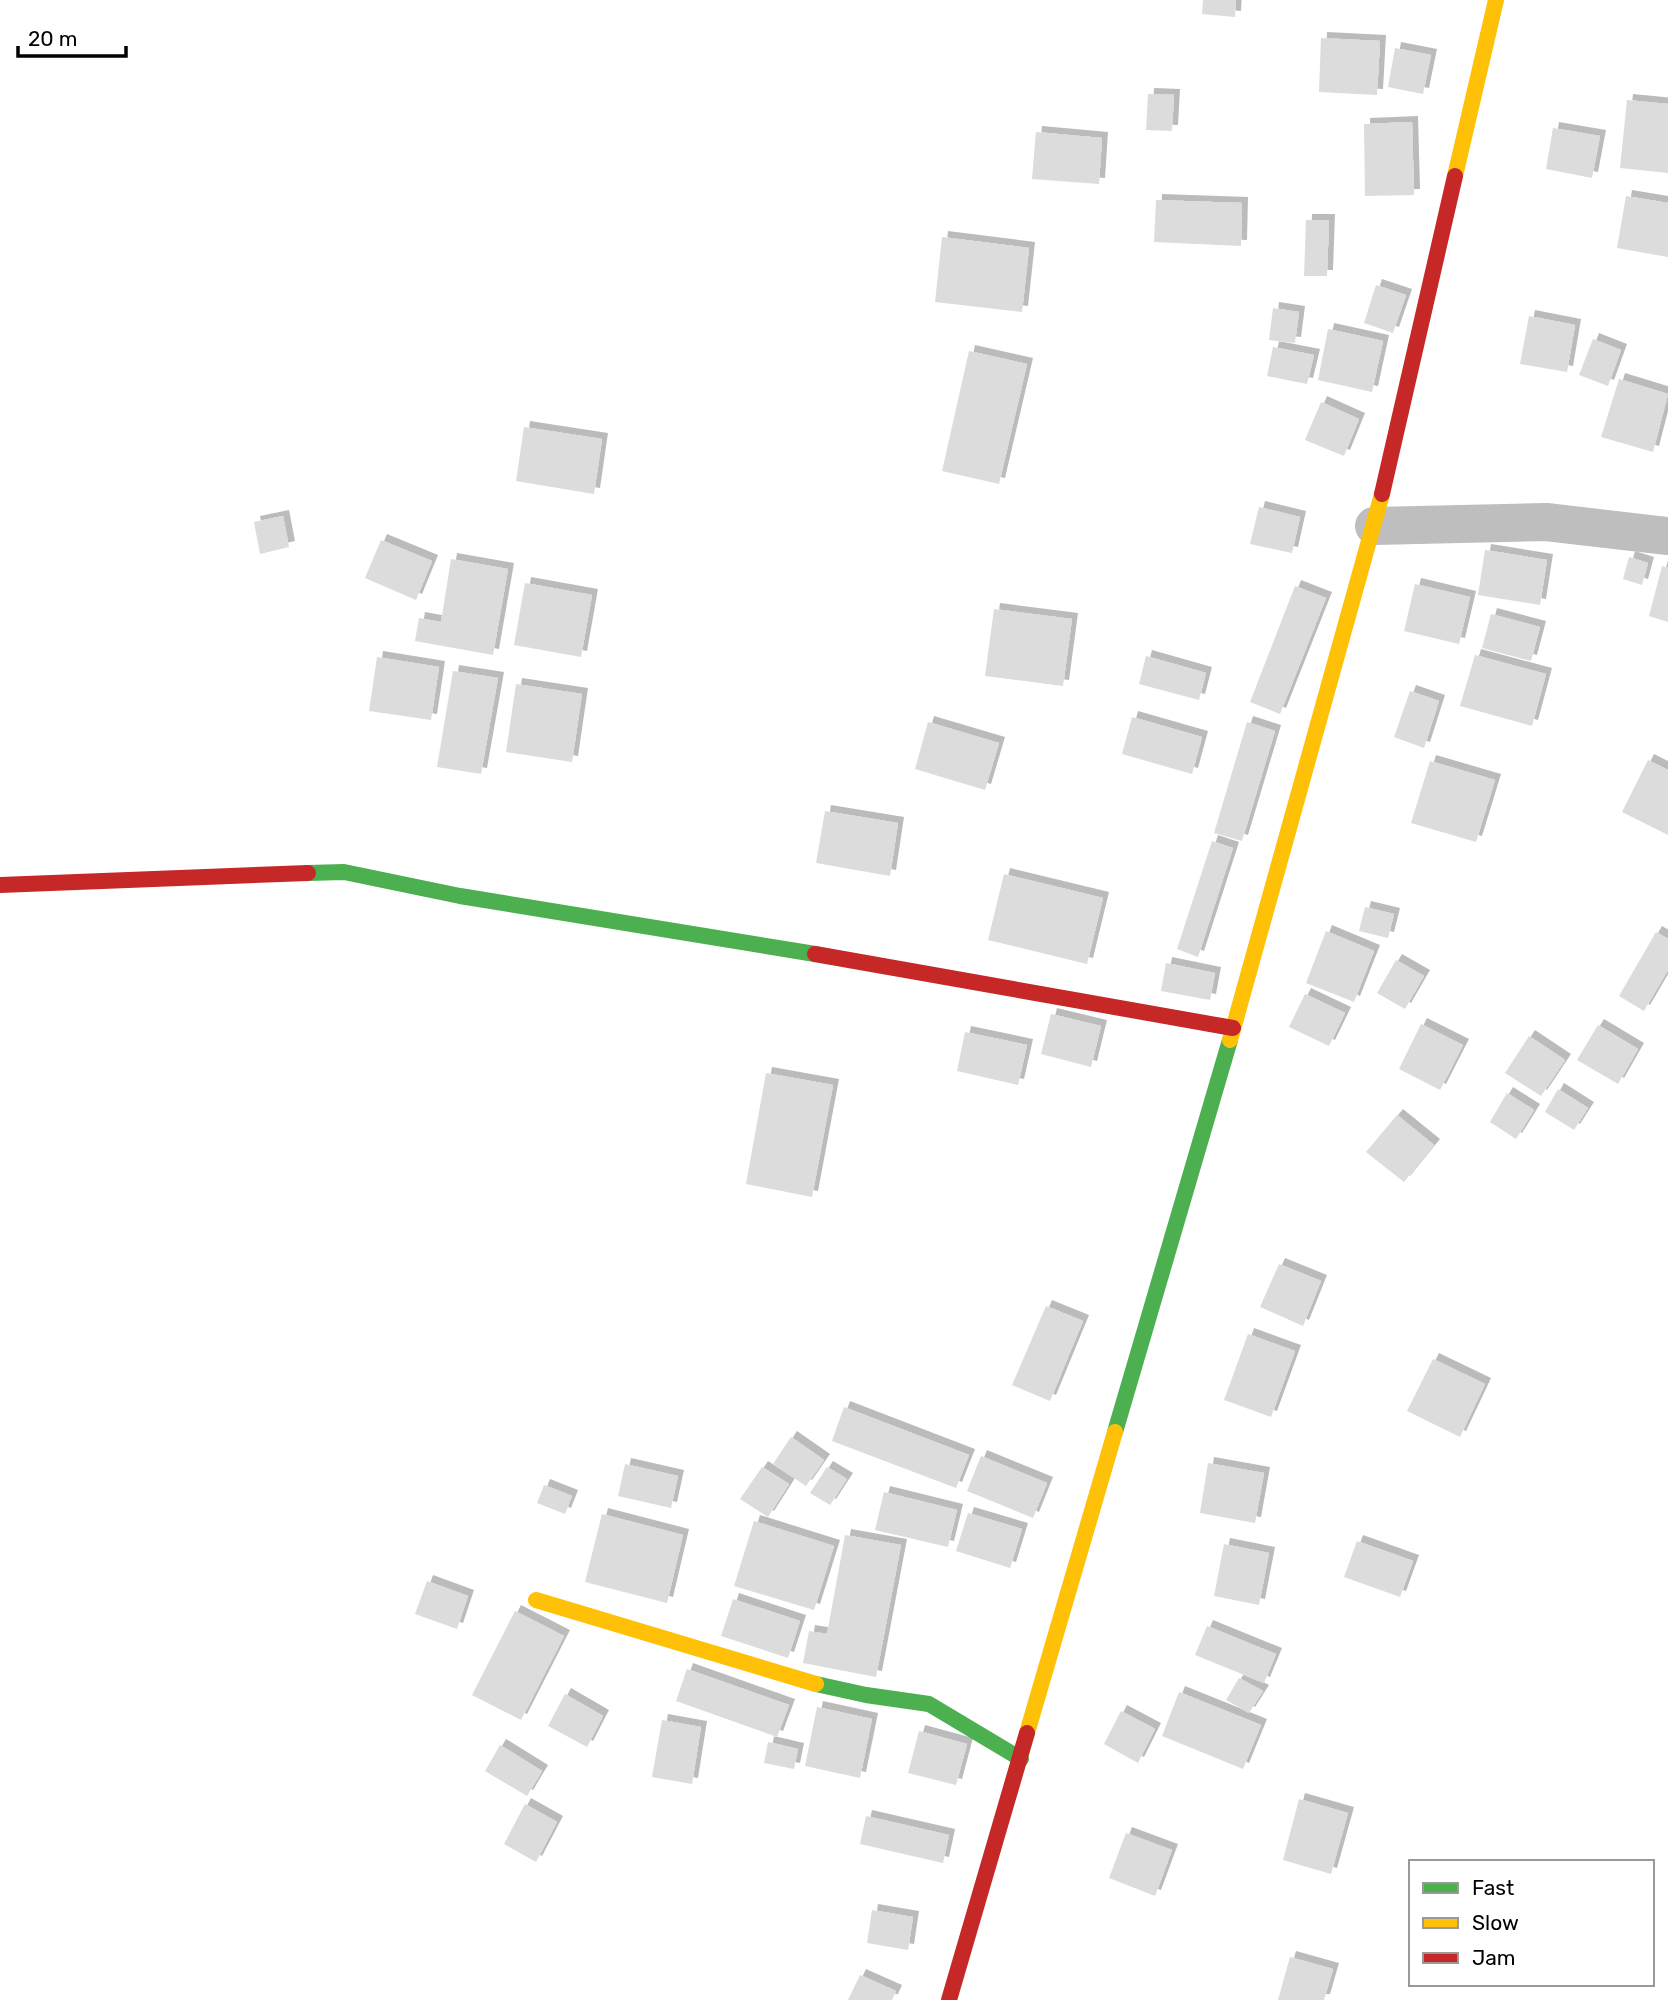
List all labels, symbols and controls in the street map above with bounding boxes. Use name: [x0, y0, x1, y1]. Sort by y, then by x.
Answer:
scale bar: [18, 14, 126, 58]
text: 20 m: [28, 26, 77, 51]
legend: [1409, 1860, 1654, 1986]
text: Fast: [1472, 1875, 1514, 1900]
text: Slow: [1472, 1910, 1519, 1935]
text: Jam: [1472, 1945, 1516, 1970]

